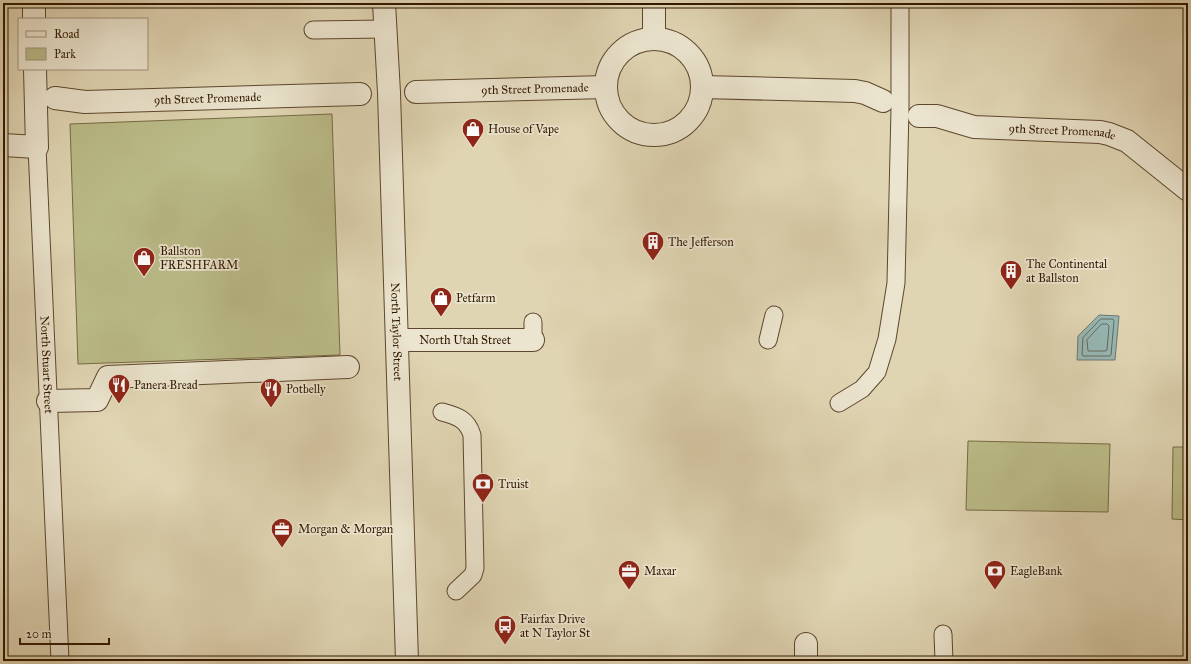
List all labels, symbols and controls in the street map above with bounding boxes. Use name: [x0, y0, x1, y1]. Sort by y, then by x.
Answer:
legend: [18, 18, 148, 70]
text: Road: [54, 27, 80, 41]
text: Park: [54, 47, 76, 61]
street label: 9th Street Promenade: [481, 80, 589, 97]
street label: 9th Street Promenade: [154, 90, 262, 107]
shop icon: House of Vape: [460, 116, 486, 149]
street label: 9th Street Promenade: [1008, 121, 1118, 143]
place label: House of Vape: [488, 122, 559, 136]
building icon: The Jefferson: [640, 229, 666, 262]
place label: The Jefferson: [668, 235, 734, 250]
place label: Ballston FRESHFARM: [160, 244, 238, 272]
shop icon: Ballston FRESHFARM: [131, 245, 157, 278]
place label: The Continental at Ballston: [1026, 257, 1108, 285]
building icon: The Continental at Ballston: [998, 258, 1024, 291]
street label: North Taylor Street: [388, 282, 405, 382]
shop icon: Petfarm: [428, 285, 454, 318]
place label: Petfarm: [456, 291, 496, 305]
street label: North Stuart Street: [38, 316, 56, 415]
street label: North Utah Street: [419, 333, 512, 347]
restaurant icon: Panera Bread: [106, 372, 132, 405]
restaurant icon: Potbelly: [258, 376, 284, 409]
place label: Panera Bread: [134, 378, 198, 392]
place label: Potbelly: [286, 382, 326, 396]
bank icon: Truist: [470, 471, 496, 504]
place label: Truist: [498, 477, 530, 491]
office icon: Morgan & Morgan: [269, 516, 295, 549]
place label: Morgan & Morgan: [298, 522, 394, 537]
office icon: Maxar: [616, 558, 642, 591]
bank icon: EagleBank: [982, 558, 1008, 591]
place label: Maxar: [644, 564, 677, 578]
place label: EagleBank: [1010, 564, 1063, 579]
place label: Fairfax Drive at N Taylor St: [520, 612, 591, 640]
bus stop icon: Fairfax Drive at N Taylor St: [492, 613, 518, 646]
scale bar: [20, 620, 109, 646]
text: 20 m: [26, 627, 52, 641]

